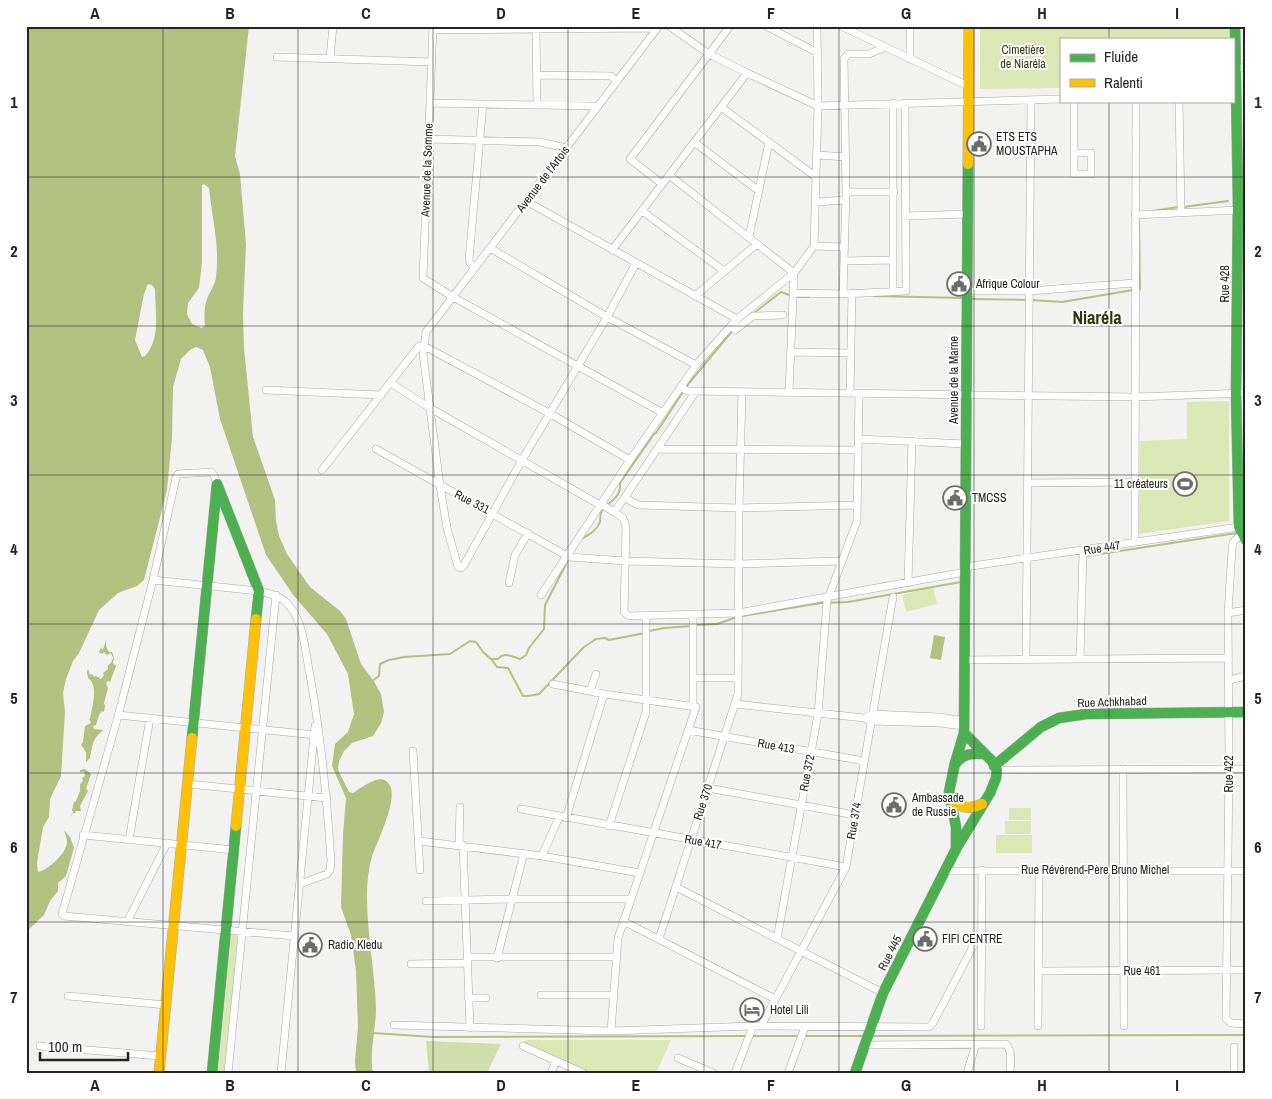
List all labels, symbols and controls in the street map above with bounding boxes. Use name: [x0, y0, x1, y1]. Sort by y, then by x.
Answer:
text: A: [90, 2, 100, 24]
text: B: [225, 2, 235, 24]
text: C: [361, 2, 371, 24]
text: D: [496, 2, 506, 24]
text: E: [632, 2, 641, 24]
text: F: [767, 2, 775, 24]
text: G: [901, 2, 911, 24]
text: H: [1037, 2, 1047, 24]
text: I: [1175, 2, 1179, 24]
legend: [1060, 38, 1234, 102]
park label: Cimetière de Niaréla: [1000, 42, 1046, 72]
text: Fluide: [1104, 46, 1138, 67]
text: Ralenti: [1104, 72, 1143, 93]
text: 1: [10, 91, 18, 113]
text: 1: [1254, 91, 1262, 113]
street label: Avenue de la Somme: [417, 123, 437, 218]
place label: ETS ETS MOUSTAPHA: [996, 129, 1058, 159]
public building icon: ETS ETS MOUSTAPHA: [966, 131, 992, 157]
street label: Avenue de l'Artois: [512, 142, 573, 216]
text: 2: [10, 240, 18, 262]
text: 2: [1254, 240, 1262, 262]
street label: Rue 428: [1217, 265, 1233, 303]
public building icon: Afrique Colour: [946, 271, 972, 297]
place label: Afrique Colour: [975, 276, 1040, 292]
district label: Niaréla: [1072, 305, 1122, 330]
street label: Avenue de la Marne: [946, 336, 962, 425]
text: 3: [10, 389, 18, 411]
text: 3: [1254, 389, 1262, 411]
sports icon: 11 créateurs: [1172, 471, 1198, 497]
place label: 11 créateurs: [1114, 476, 1168, 492]
public building icon: TMCSS: [942, 485, 968, 511]
street label: Rue 331: [452, 486, 493, 518]
place label: TMCSS: [972, 490, 1007, 506]
street label: Rue 447: [1082, 537, 1122, 559]
text: 4: [10, 538, 18, 560]
text: 4: [1254, 538, 1262, 560]
text: 5: [10, 687, 18, 709]
text: 5: [1254, 687, 1262, 709]
street label: Rue Achkhabad: [1077, 693, 1147, 711]
street label: Rue 413: [756, 735, 796, 757]
street label: Rue 372: [796, 753, 818, 793]
street label: Rue 422: [1221, 755, 1237, 793]
street label: Rue 370: [690, 782, 716, 822]
place label: Ambassade de Russie: [911, 790, 964, 820]
public building icon: Ambassade de Russie: [881, 792, 907, 818]
street label: Rue 374: [843, 801, 865, 841]
street label: Rue 417: [683, 831, 723, 853]
text: 6: [10, 836, 18, 858]
text: 6: [1254, 836, 1262, 858]
street label: Rue Révérend-Père Bruno Michel: [1021, 862, 1169, 878]
public building icon: FIFI CENTRE: [912, 926, 938, 952]
place label: FIFI CENTRE: [942, 931, 1003, 947]
public building icon: Radio Kledu: [297, 932, 323, 958]
street label: Rue 445: [874, 932, 906, 973]
place label: Radio Kledu: [328, 937, 382, 953]
street label: Rue 461: [1123, 963, 1161, 979]
text: 7: [10, 986, 18, 1008]
text: 7: [1254, 986, 1262, 1008]
hotel icon: Hotel Lili: [739, 997, 765, 1023]
place label: Hotel Lili: [770, 1002, 809, 1018]
scale bar: [40, 1029, 128, 1061]
text: 100 m: [48, 1036, 82, 1057]
text: A: [90, 1074, 100, 1096]
text: B: [225, 1074, 235, 1096]
text: C: [361, 1074, 371, 1096]
text: D: [496, 1074, 506, 1096]
text: E: [632, 1074, 641, 1096]
text: F: [767, 1074, 775, 1096]
text: G: [901, 1074, 911, 1096]
text: H: [1037, 1074, 1047, 1096]
text: I: [1175, 1074, 1179, 1096]

